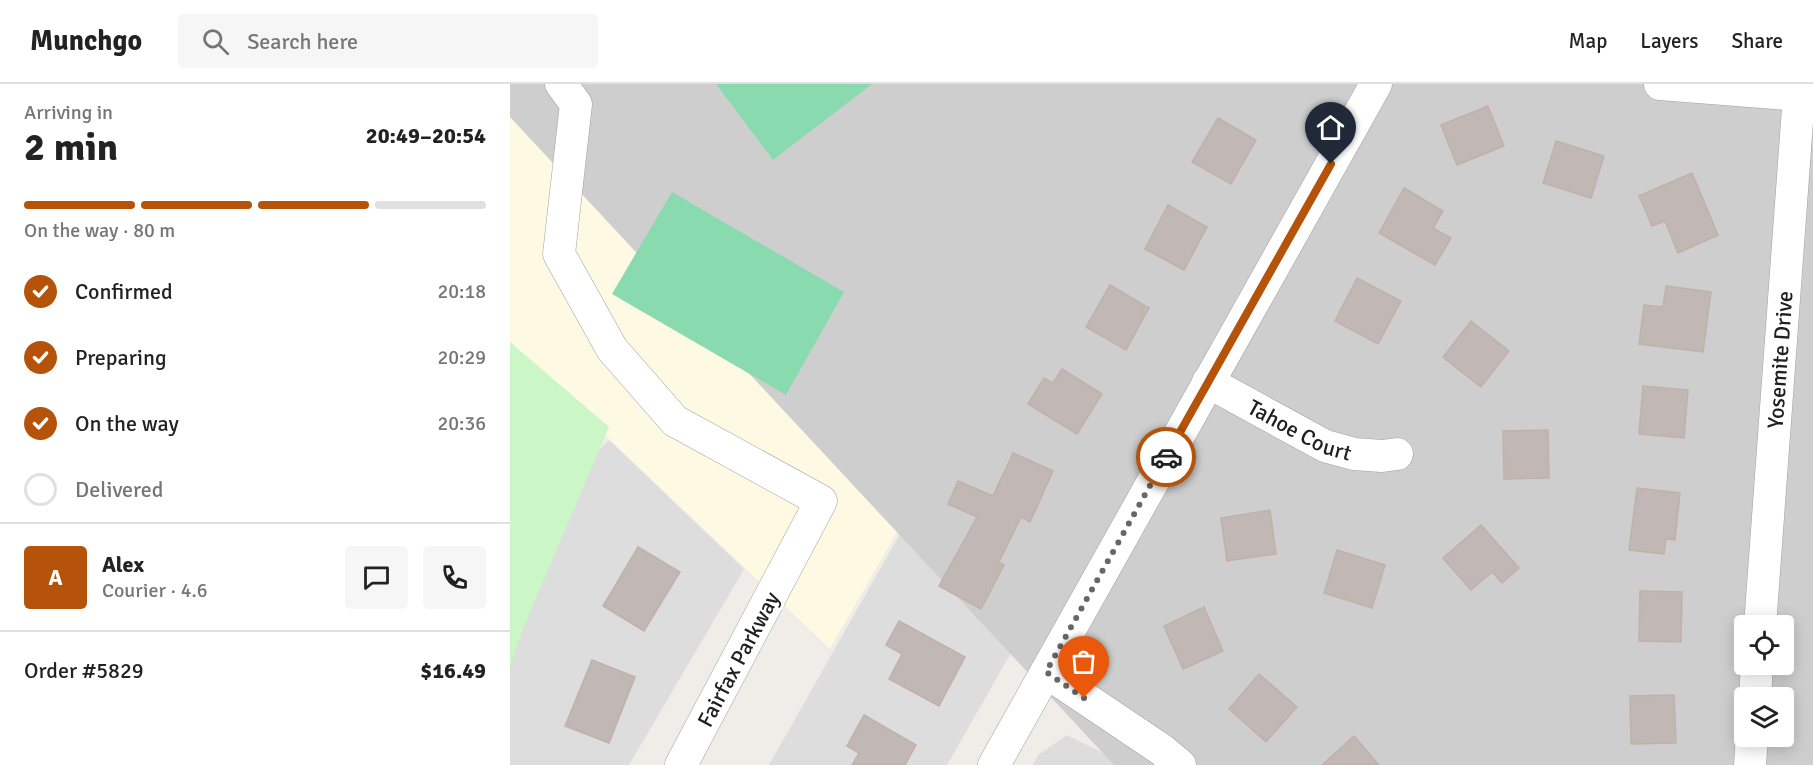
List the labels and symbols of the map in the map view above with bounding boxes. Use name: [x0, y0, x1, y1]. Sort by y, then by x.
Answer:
pin: [1305, 102, 1356, 164]
street label: Yosemite Drive: [1762, 290, 1799, 430]
street label: Tahoe Court: [1243, 393, 1355, 467]
courier: [1136, 427, 1196, 487]
street label: Fairfax Parkway: [691, 586, 786, 731]
pin: [1058, 636, 1109, 698]

